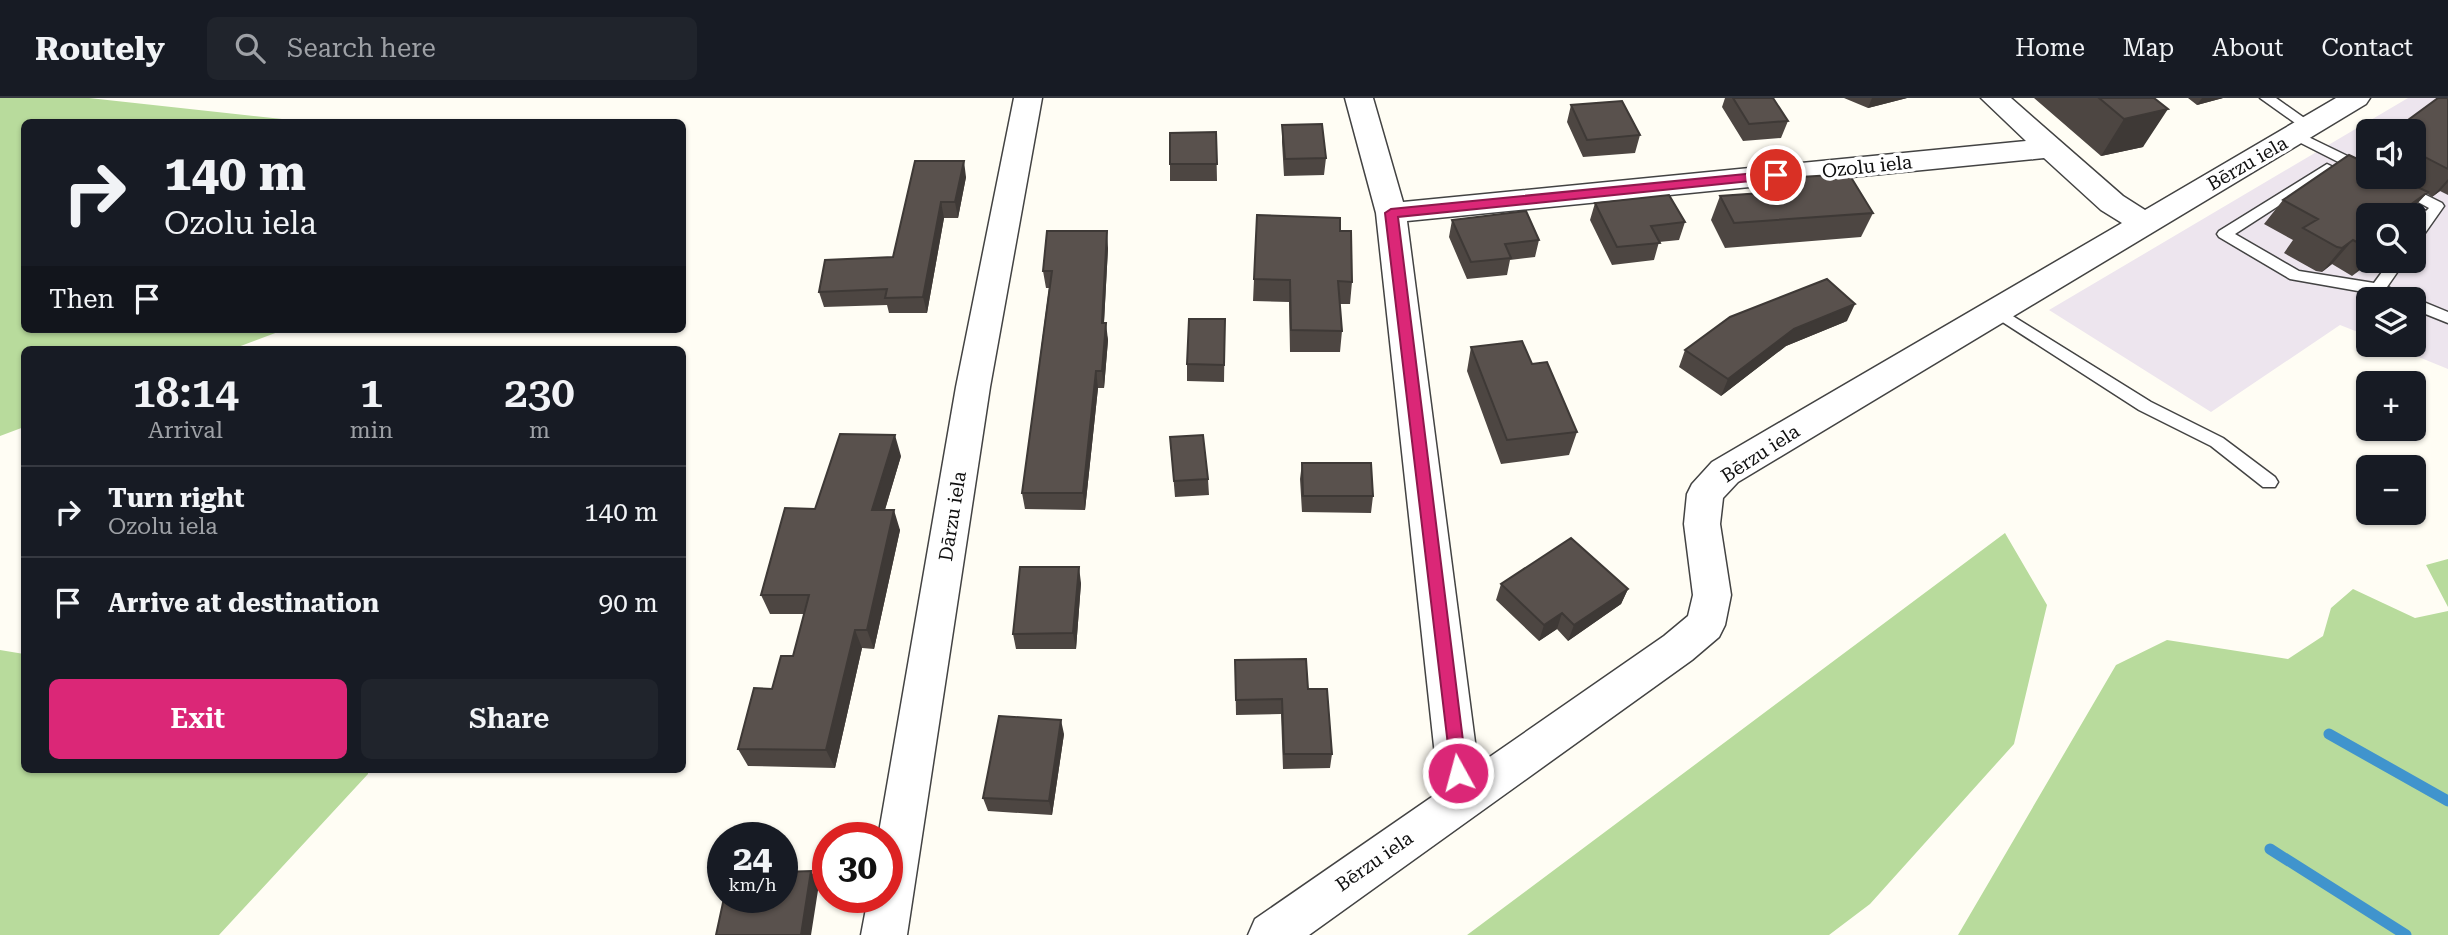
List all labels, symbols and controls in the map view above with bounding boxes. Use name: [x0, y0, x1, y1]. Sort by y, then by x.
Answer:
search box: [207, 17, 697, 80]
text: Routely: [35, 29, 165, 68]
icon: search: [231, 29, 269, 67]
text: Search here: [287, 33, 436, 63]
text: Home: [2015, 34, 2085, 62]
text: Map: [2123, 34, 2174, 62]
text: About: [2212, 34, 2283, 62]
text: Contact: [2321, 34, 2413, 62]
map controls: [2356, 119, 2426, 525]
button: sound: [2356, 119, 2426, 189]
street label: Bērzu iela: [2203, 131, 2292, 196]
text: 140 m: [164, 145, 306, 202]
pin: [1746, 145, 1806, 205]
icon: right: [49, 147, 140, 238]
street label: Ozolu iela: [1821, 150, 1914, 183]
icon: arrive: [1757, 156, 1795, 194]
button: search: [2356, 203, 2426, 273]
text: Ozolu iela: [164, 204, 317, 242]
icon: arrive: [128, 280, 166, 318]
text: Then: [49, 284, 114, 314]
button: layers: [2356, 287, 2426, 357]
text: 18:14: [132, 368, 239, 417]
text: 1: [360, 368, 383, 417]
text: 230: [504, 368, 575, 417]
button: +: [2356, 371, 2426, 441]
text: Arrival: [148, 417, 223, 444]
text: min: [350, 417, 393, 444]
text: m: [529, 417, 550, 444]
street label: Bērzu iela: [1717, 419, 1804, 487]
button: −: [2356, 455, 2426, 525]
street label: Dārzu iela: [934, 469, 971, 563]
text: Turn right: [108, 483, 244, 513]
icon: right: [49, 493, 87, 531]
text: 140 m: [584, 497, 658, 527]
text: Ozolu iela: [108, 513, 218, 540]
icon: arrive: [49, 584, 87, 622]
text: Arrive at destination: [108, 588, 379, 618]
text: 90 m: [599, 588, 658, 618]
button: Exit: [49, 679, 347, 759]
button: Share: [361, 679, 658, 759]
position arrow: [1421, 736, 1495, 810]
speed limit sign: 30: [812, 822, 903, 913]
street label: Bērzu iela: [1331, 826, 1418, 896]
text: 24: [733, 838, 772, 879]
text: km/h: [728, 874, 777, 895]

